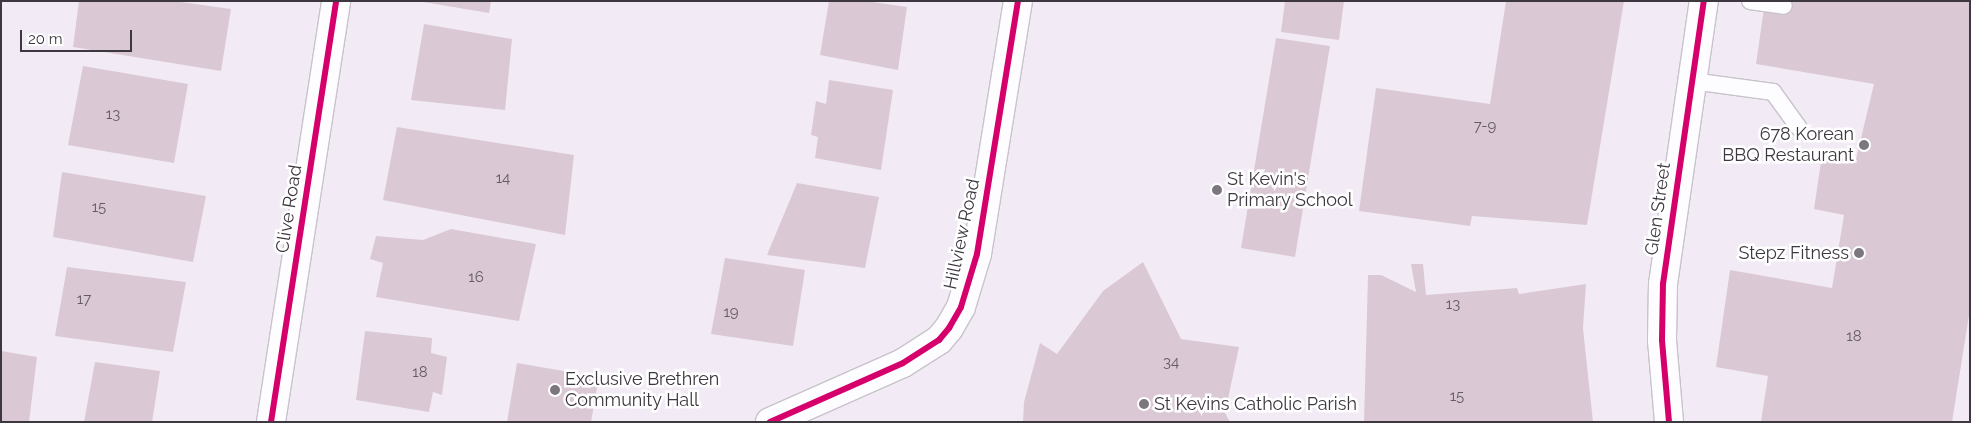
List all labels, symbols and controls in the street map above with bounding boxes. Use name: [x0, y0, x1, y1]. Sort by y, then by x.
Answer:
scale bar: [22, 20, 135, 52]
text: 20 m: [28, 30, 63, 48]
house number: 13: [106, 106, 120, 124]
house number: 7-9: [1474, 118, 1496, 136]
place label: 678 Korean BBQ Restaurant: [1722, 124, 1854, 166]
marker: 678 Korean BBQ Restaurant: [1858, 139, 1870, 151]
street label: Glen Street: [1641, 161, 1675, 257]
street label: Clive Road: [271, 163, 307, 255]
place label: St Kevin's Primary School: [1227, 169, 1353, 212]
house number: 14: [496, 170, 510, 188]
street label: Hillview Road: [940, 177, 984, 291]
marker: St Kevin's Primary School: [1211, 184, 1223, 196]
house number: 15: [92, 199, 106, 217]
place label: Stepz Fitness: [1738, 242, 1849, 264]
marker: Stepz Fitness: [1853, 247, 1865, 259]
house number: 16: [468, 269, 484, 287]
house number: 17: [77, 291, 91, 309]
house number: 13: [1446, 296, 1460, 314]
house number: 19: [723, 304, 739, 322]
house number: 18: [1846, 328, 1862, 346]
house number: 34: [1163, 354, 1179, 372]
house number: 18: [412, 364, 428, 382]
place label: Exclusive Brethren Community Hall: [565, 369, 719, 412]
marker: Exclusive Brethren Community Hall: [549, 384, 561, 396]
house number: 15: [1450, 388, 1464, 406]
place label: St Kevins Catholic Parish: [1154, 393, 1357, 415]
marker: St Kevins Catholic Parish: [1138, 398, 1150, 410]

